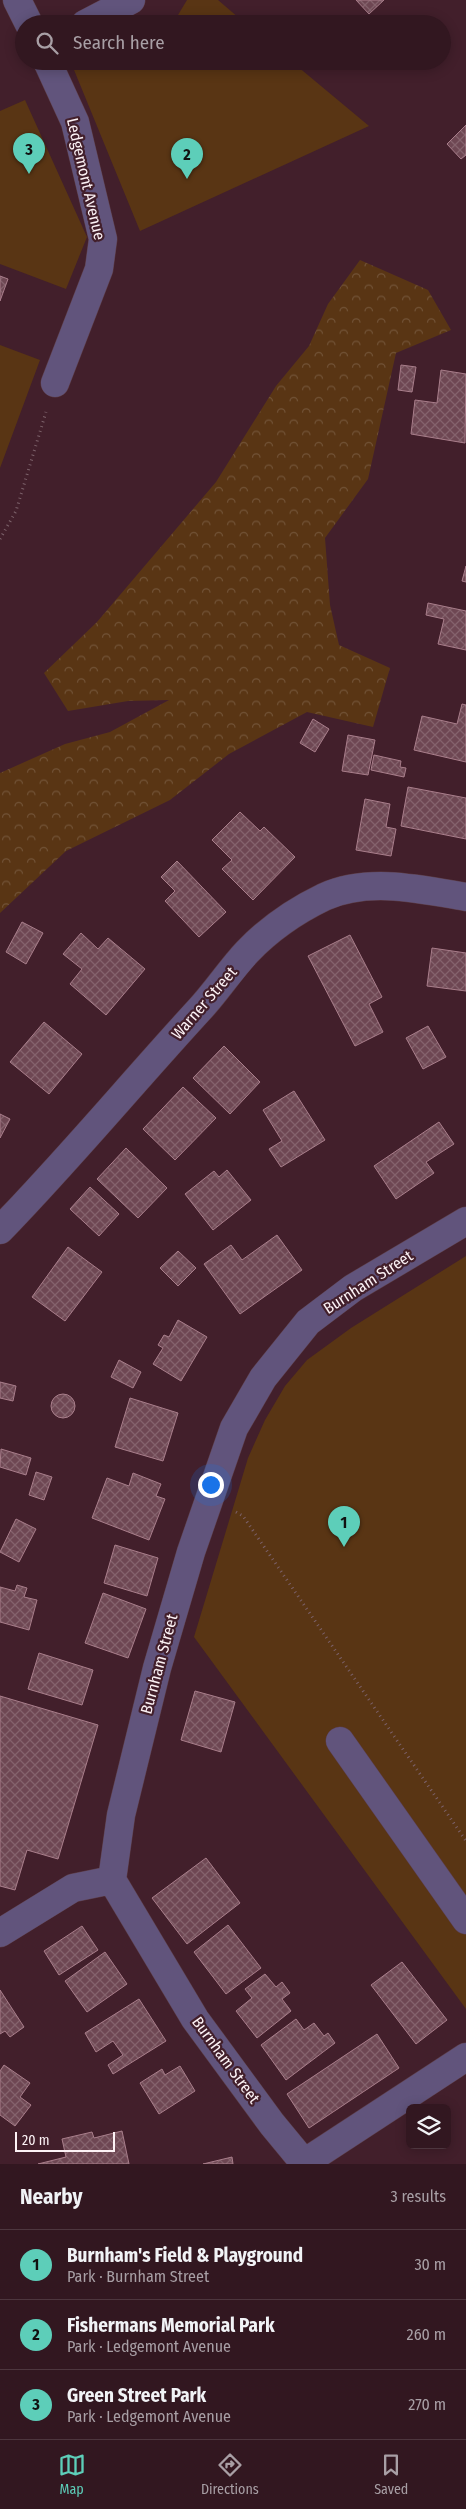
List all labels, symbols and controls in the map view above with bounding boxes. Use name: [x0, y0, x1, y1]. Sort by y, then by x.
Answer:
search box: [15, 15, 451, 70]
icon: search: [33, 29, 61, 57]
text: Search here: [73, 31, 165, 54]
street label: Ledgemont Avenue: [63, 116, 109, 242]
pin: 3: [13, 133, 45, 174]
pin: 2: [171, 138, 203, 179]
street label: Warner Street: [167, 962, 241, 1043]
street label: Burnham Street: [320, 1246, 417, 1318]
your location: [198, 1472, 224, 1498]
pin: 1: [328, 1506, 360, 1547]
street label: Burnham Street: [137, 1611, 182, 1716]
street label: Burnham Street: [188, 2013, 264, 2108]
map controls: [406, 2104, 451, 2149]
button: layers: [406, 2104, 451, 2149]
scale bar: [15, 2129, 115, 2152]
text: 20 m: [22, 2132, 50, 2149]
text: Nearby: [20, 2184, 82, 2210]
text: 3 results: [390, 2187, 446, 2206]
text: Burnham's Field & Playground: [67, 2244, 303, 2267]
text: 1: [33, 2255, 39, 2274]
text: 30 m: [414, 2255, 446, 2274]
text: Park · Burnham Street: [67, 2267, 209, 2286]
text: Fishermans Memorial Park: [67, 2314, 275, 2337]
text: 2: [32, 2325, 40, 2344]
text: 260 m: [407, 2325, 446, 2344]
text: Park · Ledgemont Avenue: [67, 2337, 231, 2356]
text: Green Street Park: [67, 2384, 206, 2407]
text: 3: [32, 2395, 40, 2414]
text: 270 m: [408, 2395, 446, 2414]
text: Park · Ledgemont Avenue: [67, 2407, 231, 2426]
tab: Map: [58, 2451, 86, 2498]
tab: Directions: [201, 2451, 259, 2498]
tab: Saved: [374, 2451, 408, 2498]

